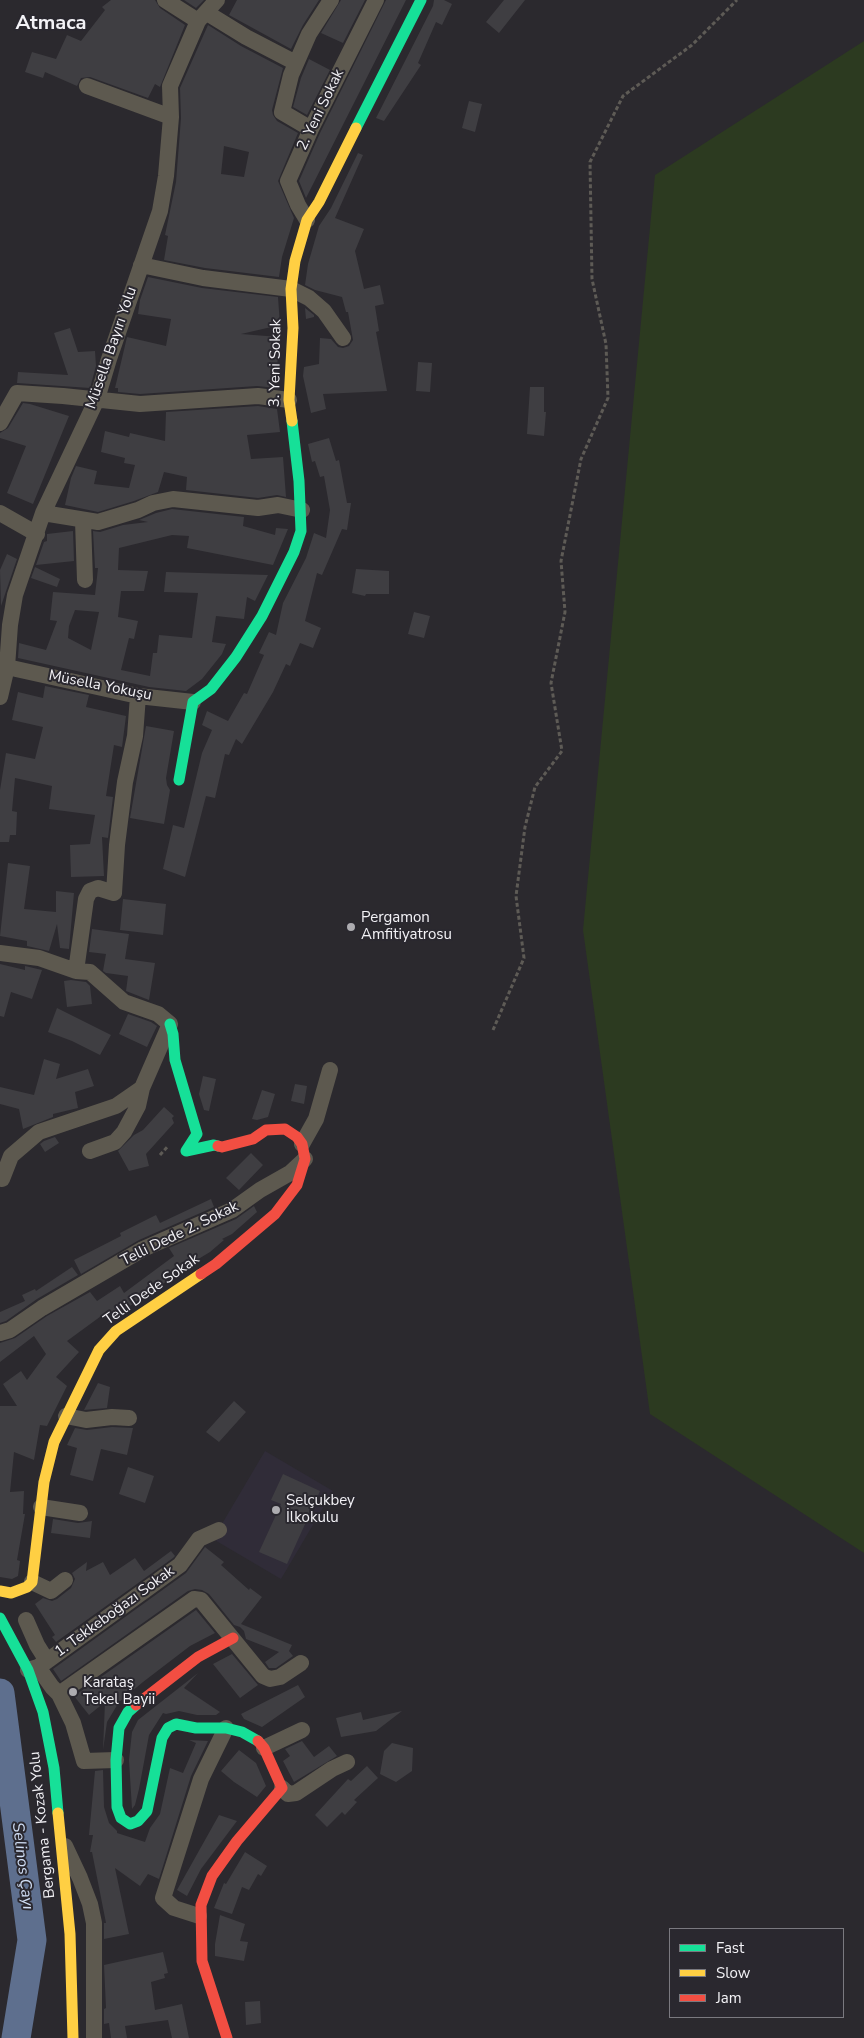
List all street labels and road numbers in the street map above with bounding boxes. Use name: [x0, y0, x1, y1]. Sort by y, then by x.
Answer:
street label: 2. Yeni Sokak: [294, 66, 348, 154]
street label: Müsella Bayırı Yolu: [83, 285, 141, 411]
street label: 3. Yeni Sokak: [266, 319, 286, 407]
street label: Müsella Yokuşu: [47, 667, 153, 705]
street label: Telli Dede 2. Sokak: [118, 1198, 242, 1270]
street label: Telli Dede Sokak: [101, 1250, 203, 1330]
street label: 1. Tekkeboğazı Sokak: [52, 1563, 178, 1661]
street label: Bergama - Kozak Yolu: [26, 1751, 60, 1899]

